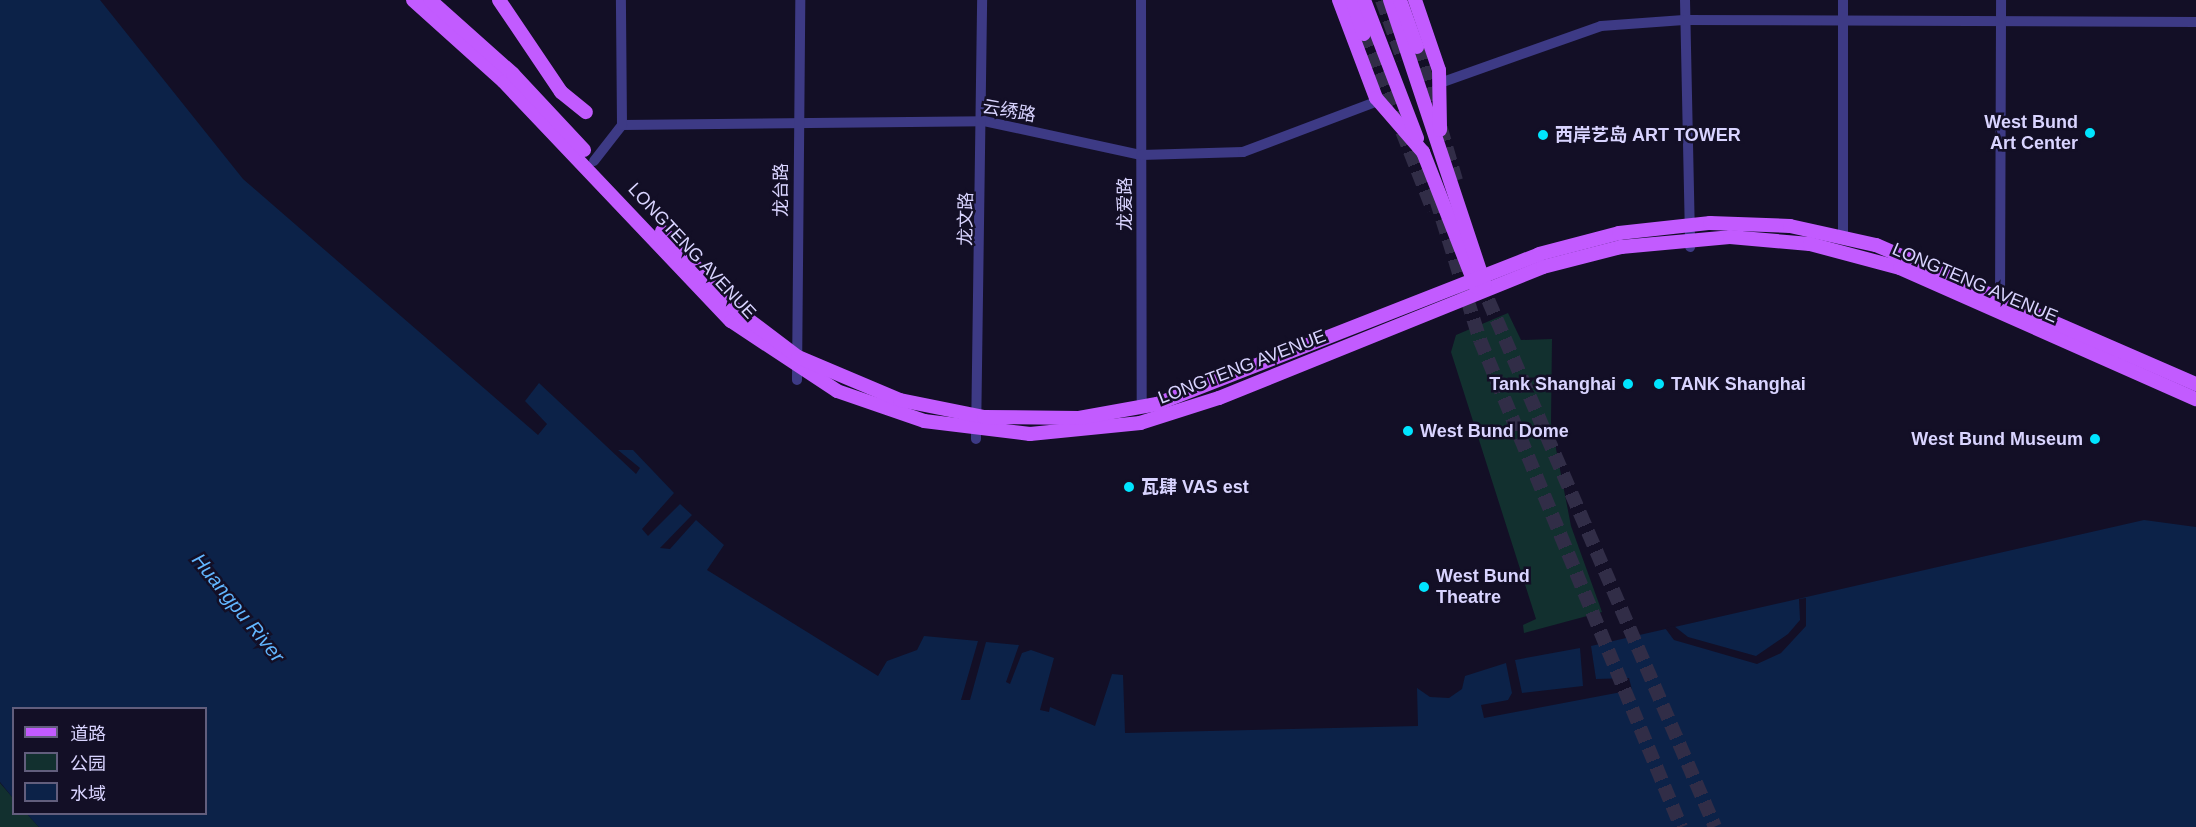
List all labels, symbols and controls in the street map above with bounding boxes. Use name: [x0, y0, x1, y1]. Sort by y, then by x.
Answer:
street label: 云绣路: [981, 96, 1037, 126]
place label: West Bund Art Center: [1984, 112, 2078, 154]
place label: 西岸艺岛 ART TOWER: [1555, 124, 1741, 146]
marker: West Bund Art Center: [2083, 126, 2097, 140]
marker: 西岸艺岛 ART TOWER: [1536, 128, 1550, 142]
street label: 龙台路: [770, 163, 792, 217]
street label: 龙爱路: [1114, 177, 1136, 231]
street label: LONGTENG AVENUE: [623, 178, 761, 324]
street label: 龙文路: [955, 192, 977, 246]
street label: LONGTENG AVENUE: [1889, 238, 2061, 328]
street label: LONGTENG AVENUE: [1155, 325, 1329, 409]
place label: Tank Shanghai: [1489, 373, 1616, 395]
place label: TANK Shanghai: [1671, 373, 1806, 395]
marker: Tank Shanghai: [1621, 377, 1635, 391]
marker: TANK Shanghai: [1652, 377, 1666, 391]
place label: West Bund Dome: [1420, 420, 1569, 442]
marker: West Bund Dome: [1401, 424, 1415, 438]
place label: West Bund Museum: [1911, 428, 2083, 450]
marker: West Bund Museum: [2088, 432, 2102, 446]
place label: 瓦肆 VAS est: [1141, 476, 1249, 498]
marker: 瓦肆 VAS est: [1122, 480, 1136, 494]
water label: Huangpu River: [187, 549, 289, 667]
place label: West Bund Theatre: [1436, 566, 1530, 608]
marker: West Bund Theatre: [1417, 580, 1431, 594]
legend: [12, 707, 207, 815]
text: 道路: [70, 724, 106, 744]
text: 公园: [70, 754, 106, 774]
text: 水域: [70, 784, 106, 804]

